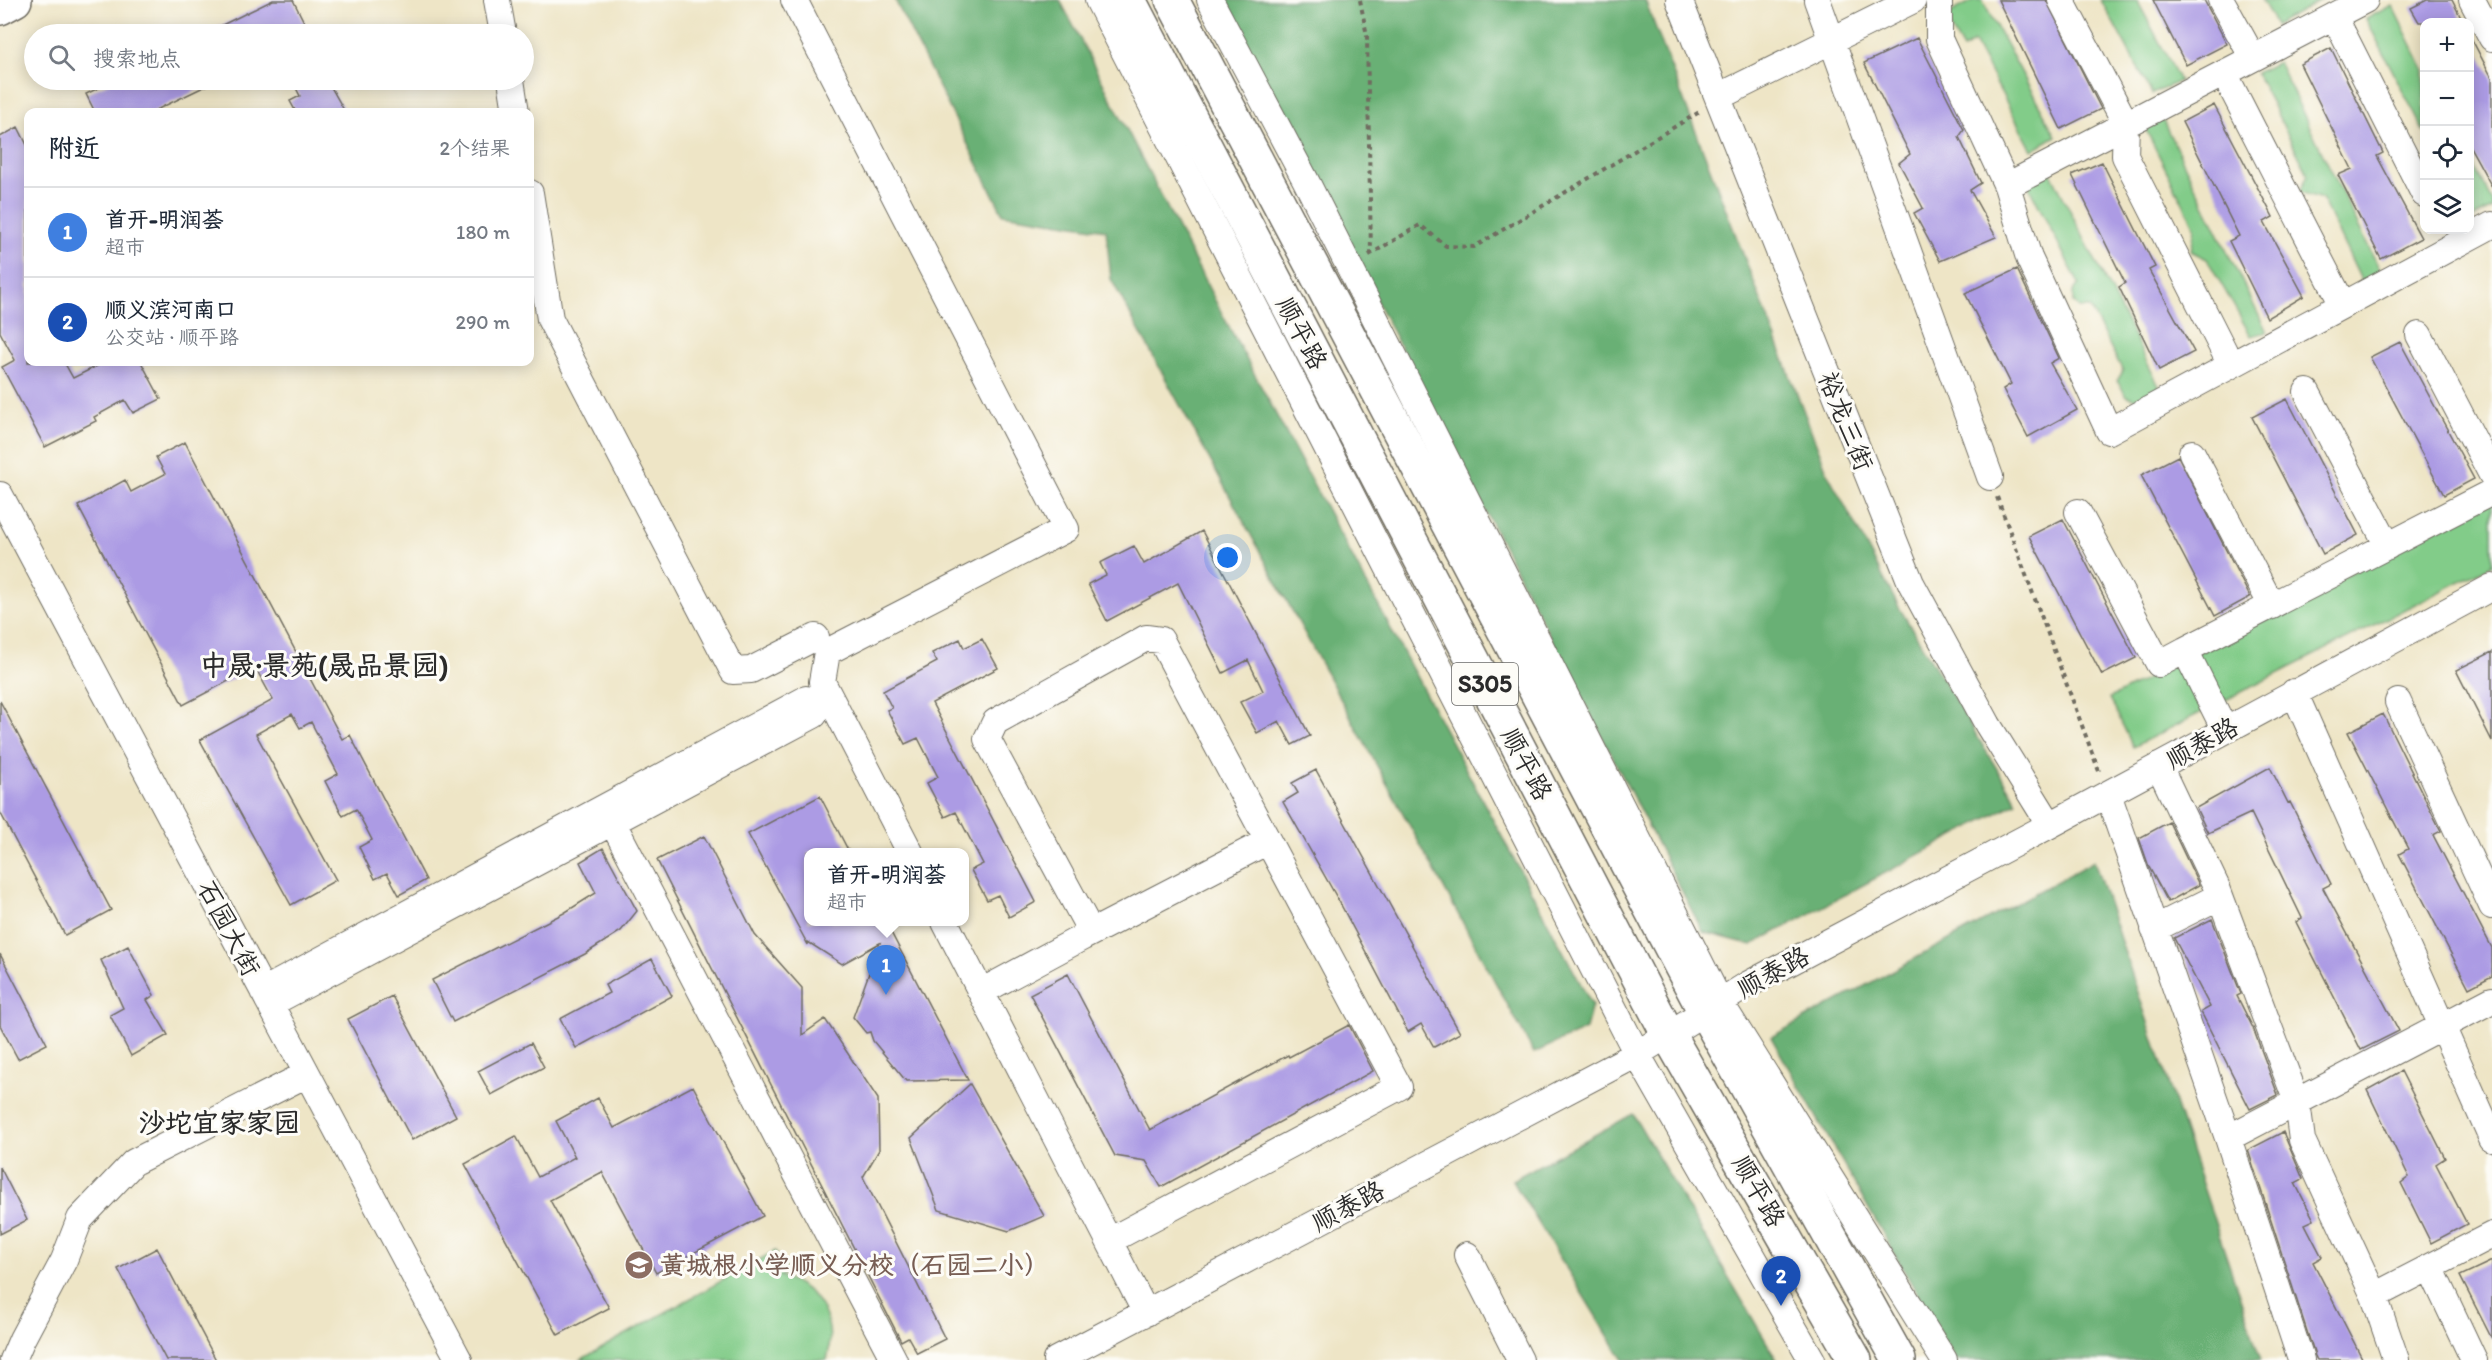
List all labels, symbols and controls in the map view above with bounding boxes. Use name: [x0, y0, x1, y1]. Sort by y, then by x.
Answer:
map controls: [2420, 18, 2474, 234]
button: +: [2420, 18, 2474, 72]
search box: [24, 24, 534, 90]
icon: search: [45, 41, 78, 74]
text: 搜索地点: [93, 45, 181, 72]
button: −: [2420, 72, 2474, 126]
button: locate: [2420, 126, 2474, 180]
text: 附近: [48, 132, 100, 164]
text: 2个结果: [439, 136, 510, 160]
button: layers: [2420, 180, 2474, 234]
text: 首开-明润荟: [105, 206, 224, 233]
text: 1: [63, 220, 72, 244]
text: 180 m: [456, 220, 510, 244]
text: 超市: [105, 235, 145, 259]
street label: 顺平路: [1270, 291, 1334, 375]
text: 顺义滨河南口: [105, 296, 237, 323]
text: 2: [62, 310, 73, 334]
text: 290 m: [455, 310, 510, 334]
text: 公交站 · 顺平路: [105, 325, 239, 349]
street label: 裕龙三街: [1812, 367, 1880, 475]
your location: [1213, 543, 1242, 572]
district label: 中晟·景苑(晟品景园): [200, 648, 448, 682]
road number: S305: [1452, 663, 1518, 705]
street label: 顺泰路: [2160, 710, 2244, 776]
street label: 顺平路: [1495, 722, 1559, 806]
popup: [804, 848, 969, 926]
text: 首开-明润荟: [827, 861, 946, 888]
street label: 石园大街: [190, 875, 268, 981]
text: 超市: [827, 890, 867, 914]
street label: 顺泰路: [1731, 939, 1815, 1005]
pin: 1: [866, 946, 906, 995]
district label: 沙坨宜家家园: [138, 1106, 300, 1139]
street label: 顺平路: [1726, 1149, 1792, 1233]
street label: 顺泰路: [1306, 1174, 1390, 1238]
school or university icon: 黄城根小学顺义分校（石园二小）: [623, 1249, 655, 1281]
place label: 黄城根小学顺义分校（石园二小）: [660, 1249, 1050, 1281]
pin: 2: [1762, 1256, 1800, 1306]

